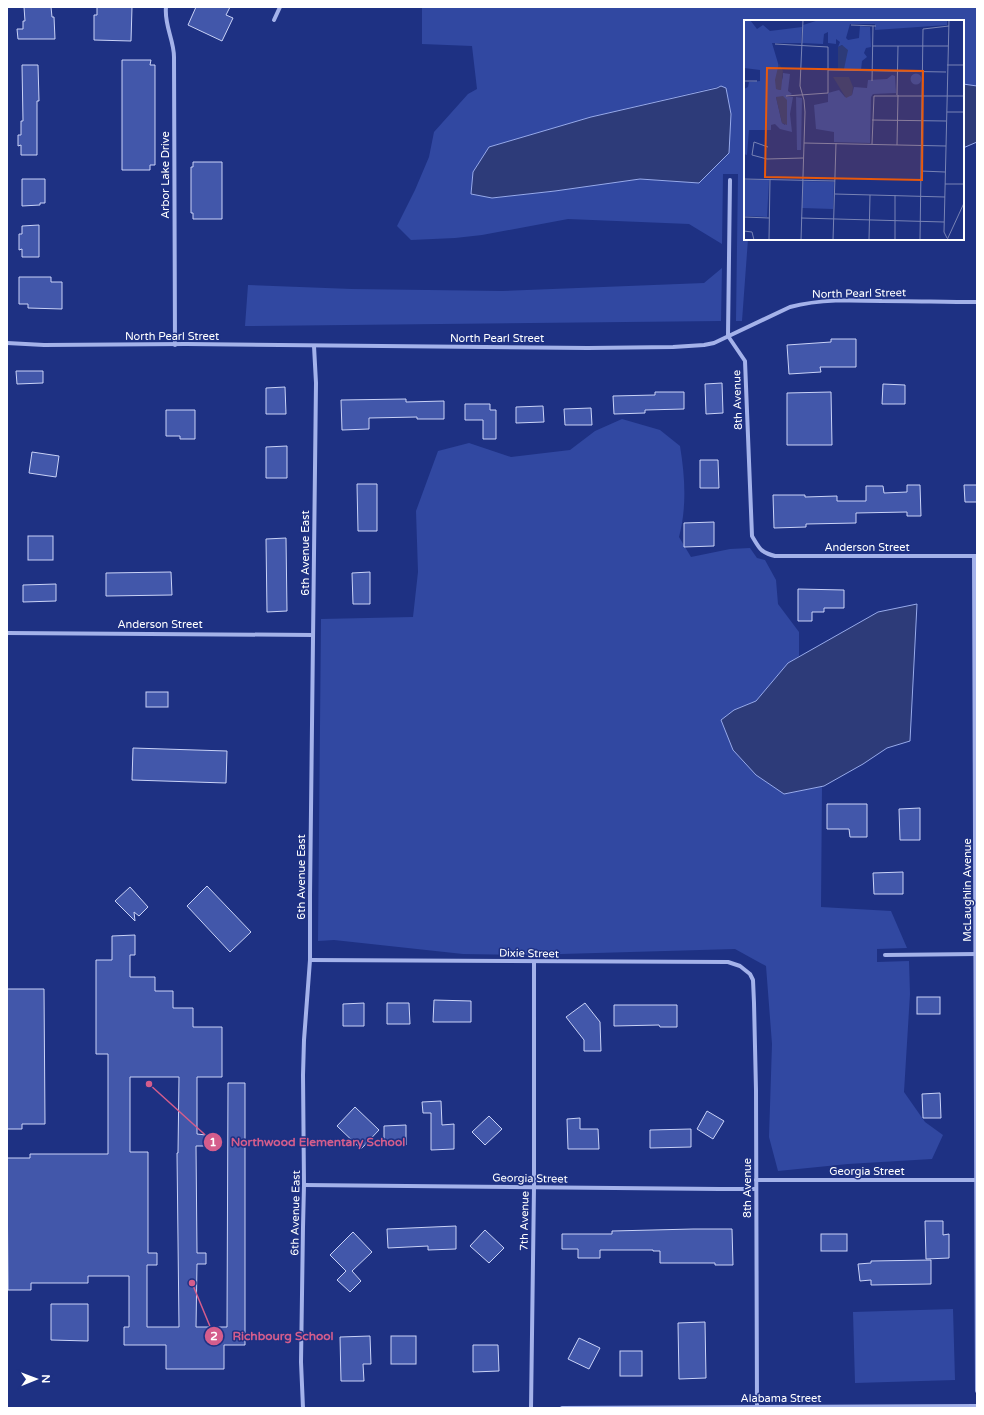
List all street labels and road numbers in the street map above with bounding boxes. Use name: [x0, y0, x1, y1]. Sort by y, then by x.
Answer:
street label: Arbor Lake Drive: [159, 131, 172, 219]
street label: North Pearl Street: [812, 286, 906, 301]
street label: North Pearl Street: [125, 330, 219, 343]
street label: North Pearl Street: [450, 332, 544, 345]
street label: 8th Avenue: [730, 370, 745, 430]
street label: 6th Avenue East: [299, 510, 312, 596]
street label: Anderson Street: [824, 541, 910, 554]
street label: Anderson Street: [117, 618, 203, 631]
street label: 6th Avenue East: [295, 834, 308, 920]
street label: McLaughlin Avenue: [961, 838, 974, 942]
street label: Dixie Street: [499, 946, 559, 961]
street label: 8th Avenue: [741, 1158, 754, 1218]
street label: Georgia Street: [829, 1165, 905, 1178]
street label: 6th Avenue East: [288, 1170, 303, 1256]
street label: Georgia Street: [492, 1171, 568, 1186]
street label: 7th Avenue: [517, 1191, 532, 1251]
street label: Alabama Street: [741, 1392, 821, 1405]

